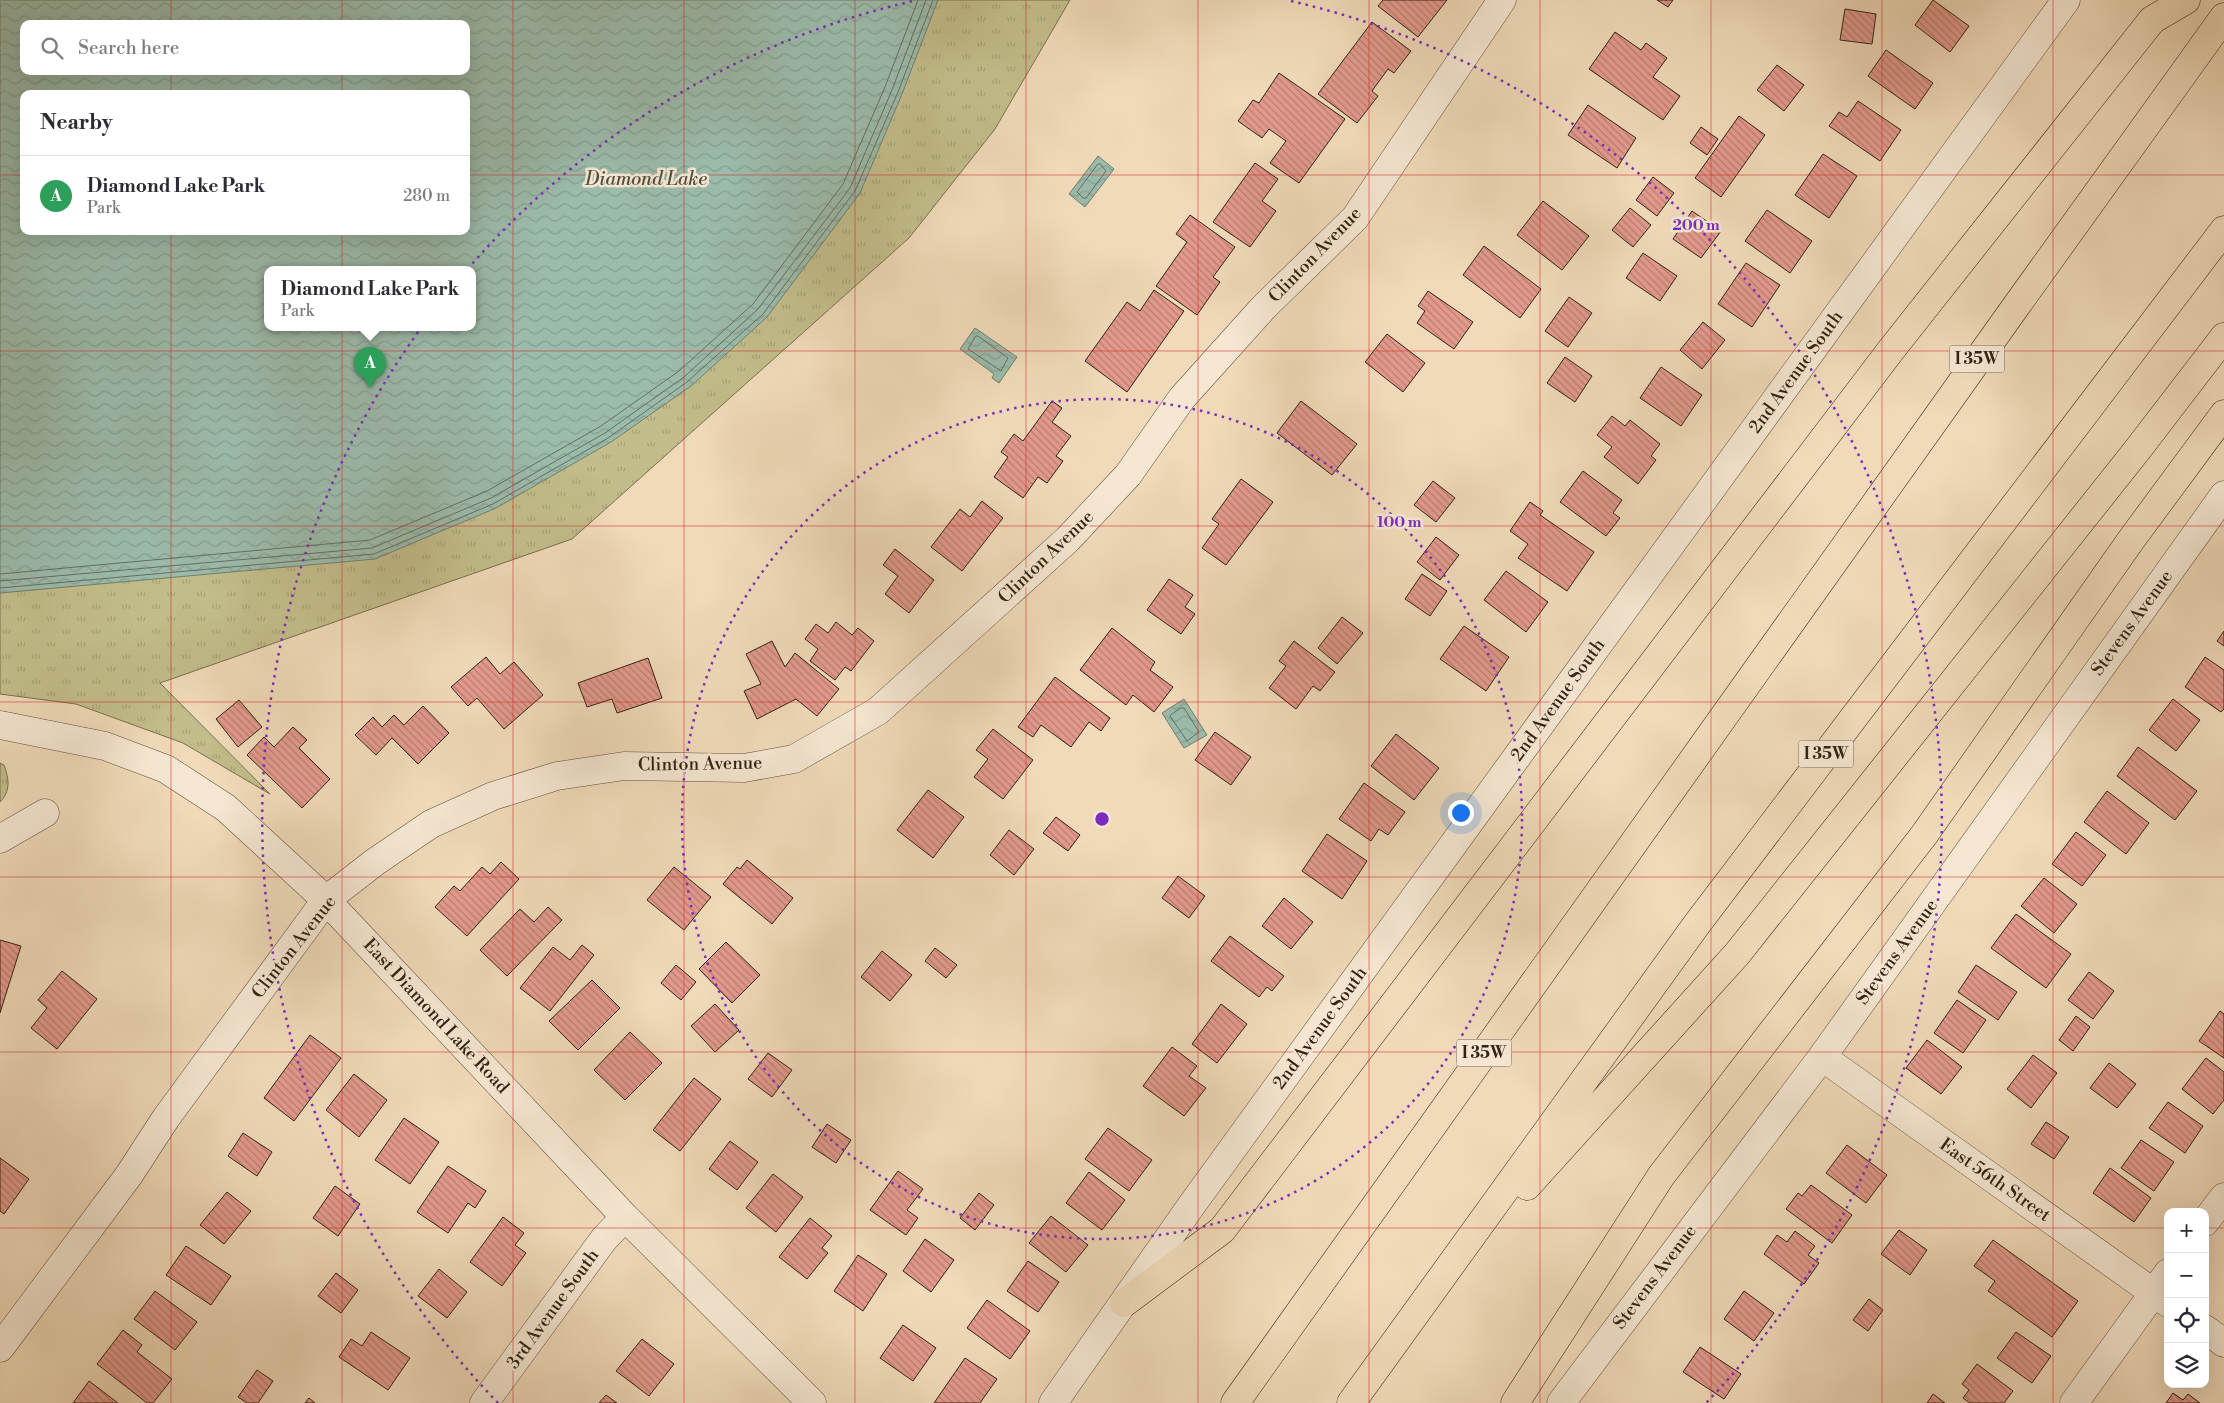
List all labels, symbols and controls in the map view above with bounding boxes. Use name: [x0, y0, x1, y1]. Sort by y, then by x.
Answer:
search box: [20, 20, 470, 75]
icon: search: [38, 34, 66, 62]
text: Search here: [78, 36, 179, 60]
text: Nearby: [40, 110, 113, 136]
water label: Diamond Lake: [584, 167, 707, 191]
text: Diamond Lake Park: [87, 174, 265, 198]
text: A: [50, 186, 62, 206]
text: 280 m: [403, 186, 450, 206]
text: Park: [87, 198, 120, 218]
street label: Clinton Avenue: [1264, 202, 1366, 308]
text: 200 m: [1672, 216, 1720, 235]
popup: [264, 266, 476, 331]
text: Diamond Lake Park: [281, 277, 459, 301]
text: Park: [281, 301, 314, 321]
street label: 2nd Avenue South: [1744, 306, 1848, 438]
road number: I 35W: [1950, 346, 2004, 372]
pin: A: [354, 347, 386, 388]
street label: Clinton Avenue: [993, 506, 1099, 608]
text: 100 m: [1377, 513, 1422, 532]
street label: Stevens Avenue: [2086, 566, 2178, 680]
street label: 2nd Avenue South: [1506, 634, 1610, 766]
road number: I 35W: [1798, 741, 1854, 768]
street label: Clinton Avenue: [638, 751, 762, 777]
your location: [1448, 800, 1474, 826]
centre of rings: [1093, 810, 1111, 828]
street label: Clinton Avenue: [247, 891, 341, 1003]
street label: Stevens Avenue: [1851, 895, 1943, 1009]
street label: East Diamond Lake Road: [358, 934, 515, 1099]
street label: 2nd Avenue South: [1268, 962, 1372, 1094]
road number: I 35W: [1456, 1040, 1512, 1066]
street label: East 56th Street: [1935, 1133, 2056, 1227]
map controls: [2164, 1208, 2209, 1388]
button: +: [2164, 1208, 2209, 1253]
street label: Stevens Avenue: [1608, 1220, 1702, 1334]
street label: 3rd Avenue South: [502, 1244, 604, 1373]
button: −: [2164, 1253, 2209, 1298]
button: locate: [2164, 1298, 2209, 1343]
button: layers: [2164, 1343, 2209, 1388]

